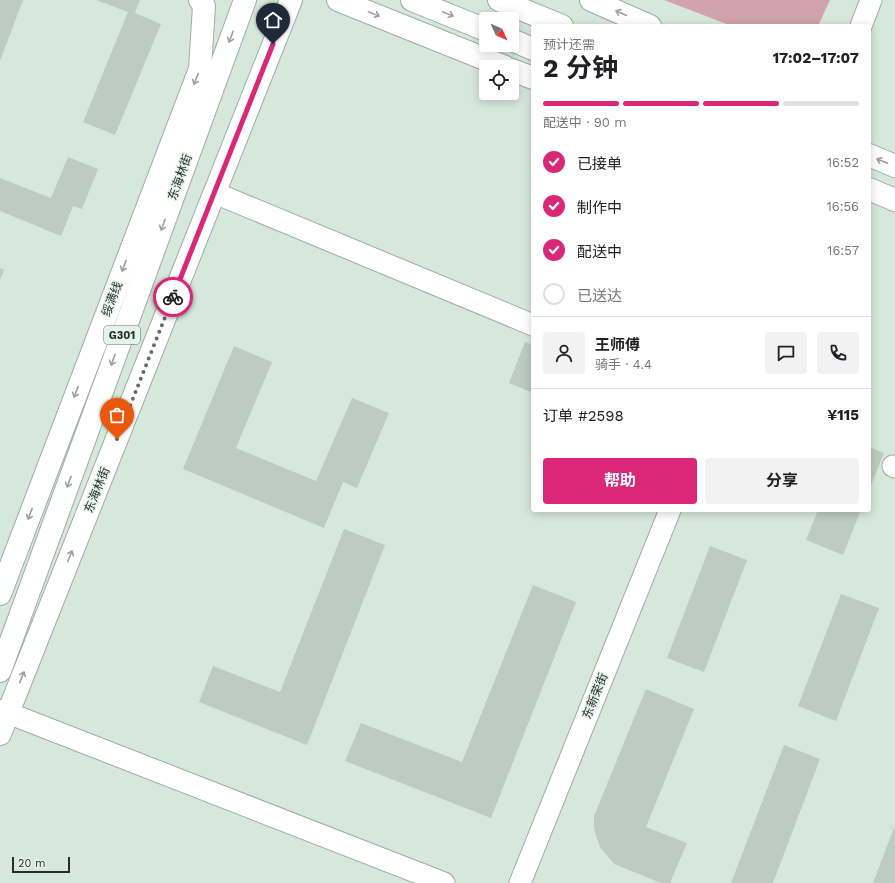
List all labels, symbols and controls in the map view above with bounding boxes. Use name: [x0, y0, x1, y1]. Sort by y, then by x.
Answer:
pin: [256, 3, 290, 44]
icon: home: [262, 9, 284, 31]
one-way arrow: [615, 9, 627, 16]
one-way arrow: [367, 11, 379, 19]
one-way arrow: [442, 11, 454, 19]
north arrow: [479, 12, 519, 52]
map controls: [479, 12, 519, 100]
one-way arrow: [227, 30, 235, 42]
text: 预计还需: [543, 37, 595, 52]
text: 17:02–17:07: [773, 49, 859, 67]
text: 2 分钟: [543, 53, 618, 83]
button: locate: [479, 60, 519, 100]
one-way arrow: [191, 73, 199, 85]
text: 配送中 · 90 m: [543, 115, 627, 130]
icon: check: [543, 151, 565, 173]
street label: 东海林街: [165, 152, 195, 202]
text: 已接单: [577, 155, 622, 173]
text: 16:52: [827, 155, 859, 170]
one-way arrow: [876, 156, 888, 164]
icon: check: [543, 195, 565, 217]
text: 制作中: [577, 199, 622, 217]
text: 16:56: [827, 199, 859, 214]
one-way arrow: [158, 218, 166, 230]
icon: check: [543, 239, 565, 261]
text: 配送中: [577, 243, 622, 261]
text: 16:57: [827, 243, 859, 258]
one-way arrow: [120, 260, 128, 272]
courier: [153, 277, 193, 317]
street label: 绥满线: [99, 280, 125, 318]
icon: bike: [162, 286, 184, 308]
text: 已送达: [577, 287, 622, 305]
road number: G301: [104, 326, 140, 344]
button: person: [543, 332, 585, 374]
button: chat: [765, 332, 807, 374]
button: phone: [817, 332, 859, 374]
text: 王师傅: [595, 336, 640, 354]
one-way arrow: [109, 353, 117, 365]
text: 骑手 · 4.4: [595, 357, 652, 372]
one-way arrow: [72, 386, 80, 398]
pin: [100, 398, 134, 439]
icon: bag: [106, 404, 128, 426]
text: ¥115: [827, 406, 859, 424]
text: 订单 #2598: [543, 407, 624, 425]
button: 帮助: [543, 458, 697, 504]
button: 分享: [705, 458, 859, 504]
street label: 东海林街: [82, 465, 112, 515]
one-way arrow: [64, 476, 72, 488]
one-way arrow: [26, 508, 34, 520]
one-way arrow: [67, 551, 75, 563]
street label: 东新荣街: [580, 671, 610, 721]
one-way arrow: [19, 672, 26, 684]
scale bar: [12, 855, 70, 874]
text: 20 m: [18, 857, 46, 870]

